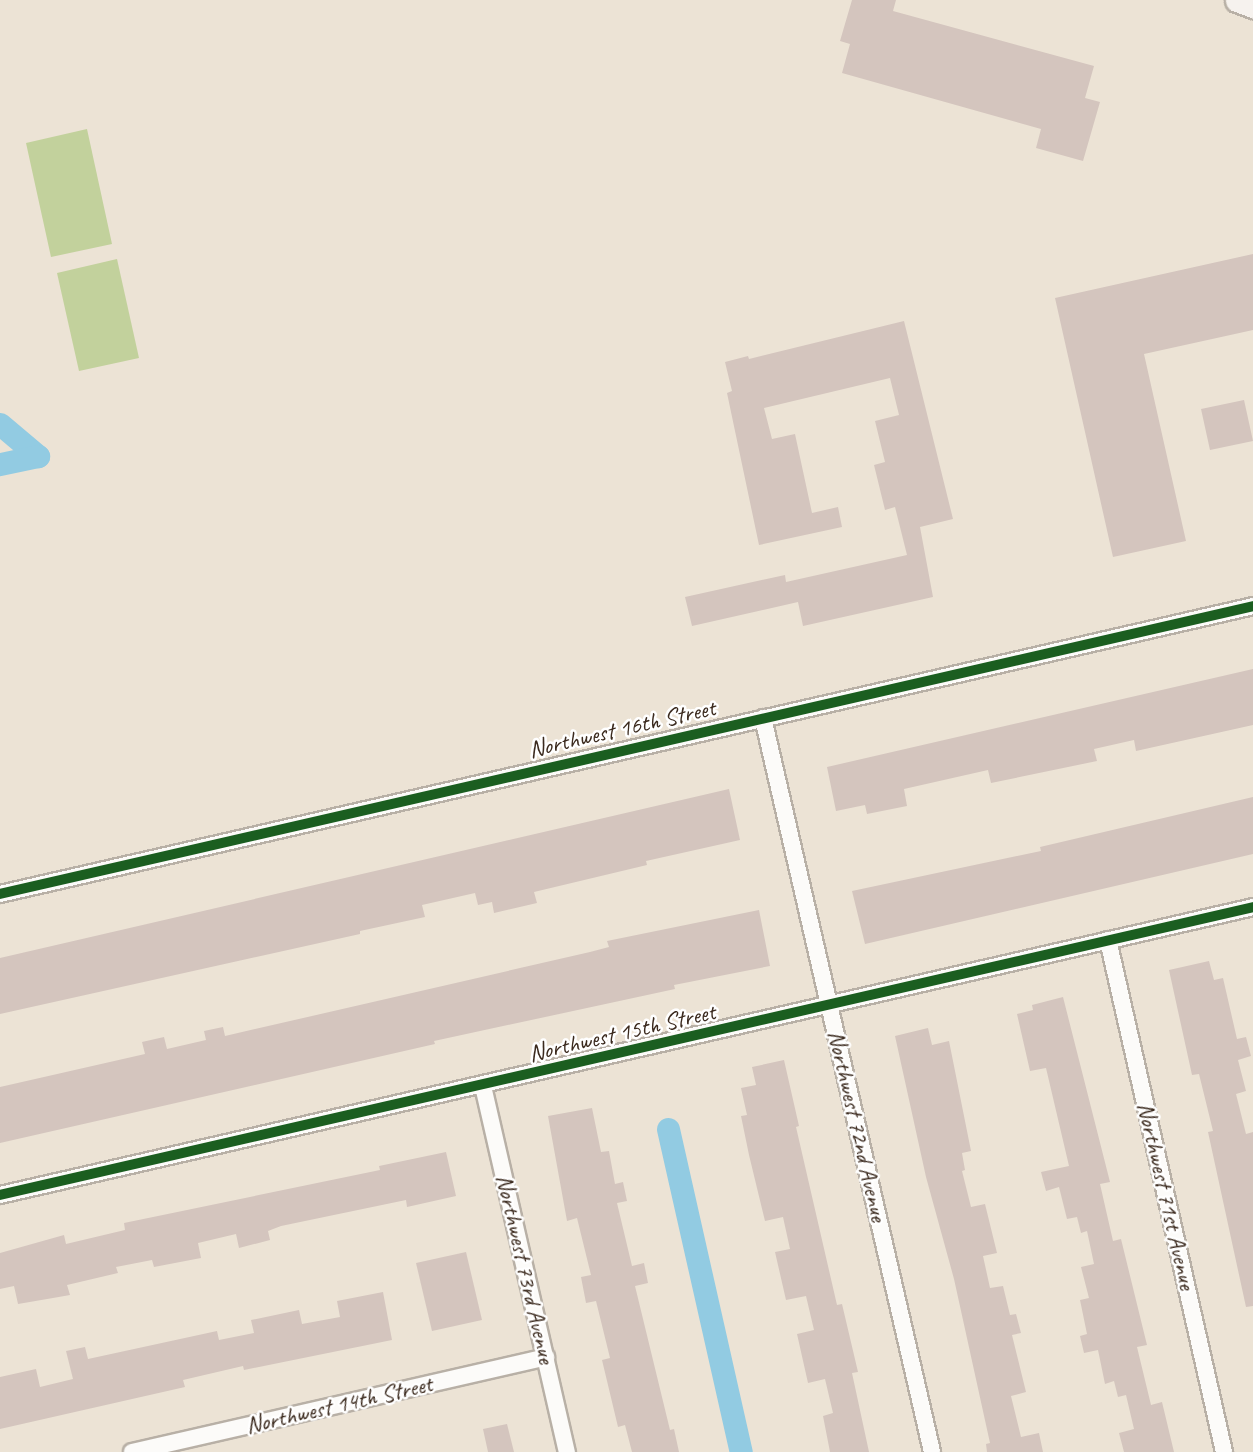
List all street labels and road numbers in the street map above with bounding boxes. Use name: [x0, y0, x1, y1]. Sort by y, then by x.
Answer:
street label: Northwest 16th Street: [526, 693, 718, 765]
street label: Northwest 15th Street: [526, 997, 718, 1069]
street label: Northwest 72nd Avenue: [821, 1028, 893, 1224]
street label: Northwest 71st Avenue: [1130, 1100, 1202, 1292]
street label: Northwest 73rd Avenue: [489, 1172, 561, 1366]
street label: Northwest 14th Street: [243, 1369, 435, 1441]

